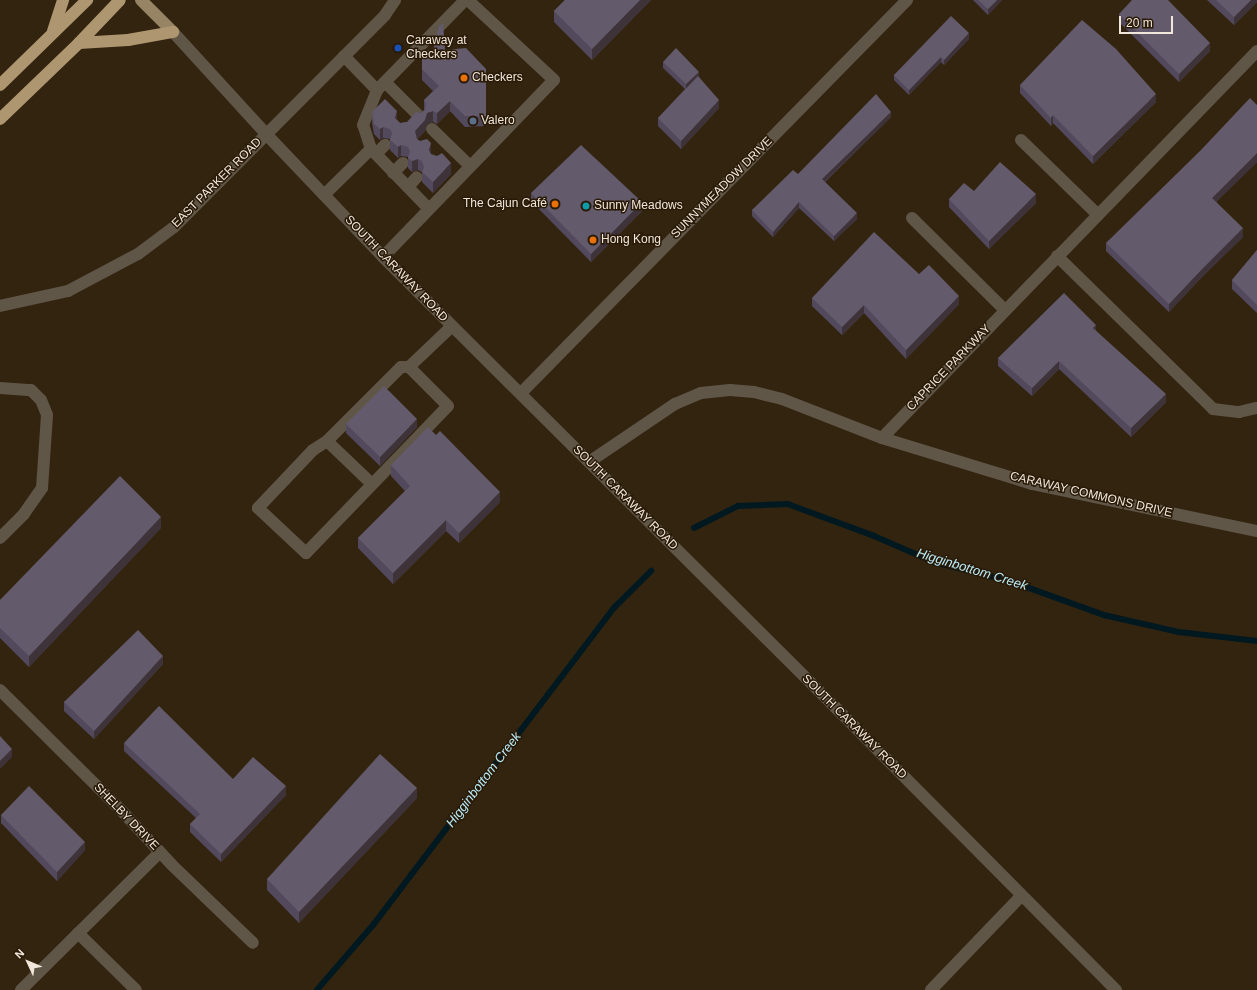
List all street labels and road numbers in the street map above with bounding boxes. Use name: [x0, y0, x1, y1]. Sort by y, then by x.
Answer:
street label: SUNNYMEADOW DRIVE: [668, 134, 776, 242]
street label: EAST PARKER ROAD: [169, 135, 265, 231]
street label: SOUTH CARAWAY ROAD: [341, 213, 451, 325]
street label: CAPRICE PARKWAY: [904, 322, 994, 414]
street label: SOUTH CARAWAY ROAD: [570, 443, 680, 553]
street label: CARAWAY COMMONS DRIVE: [1008, 469, 1174, 521]
street label: SOUTH CARAWAY ROAD: [799, 672, 909, 782]
street label: SHELBY DRIVE: [90, 781, 162, 853]

